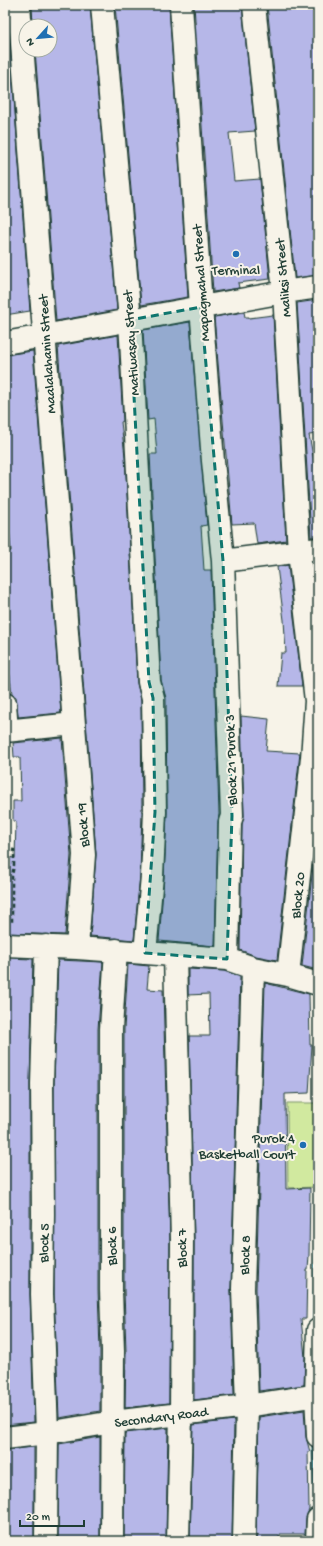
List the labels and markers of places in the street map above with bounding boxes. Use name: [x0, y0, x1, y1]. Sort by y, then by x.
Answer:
marker: Terminal: [231, 249, 241, 259]
place label: Terminal: [211, 263, 260, 280]
place label: Purok 4 Basketball Court: [198, 1131, 296, 1164]
marker: Purok 4 Basketball Court: [298, 1140, 308, 1150]

